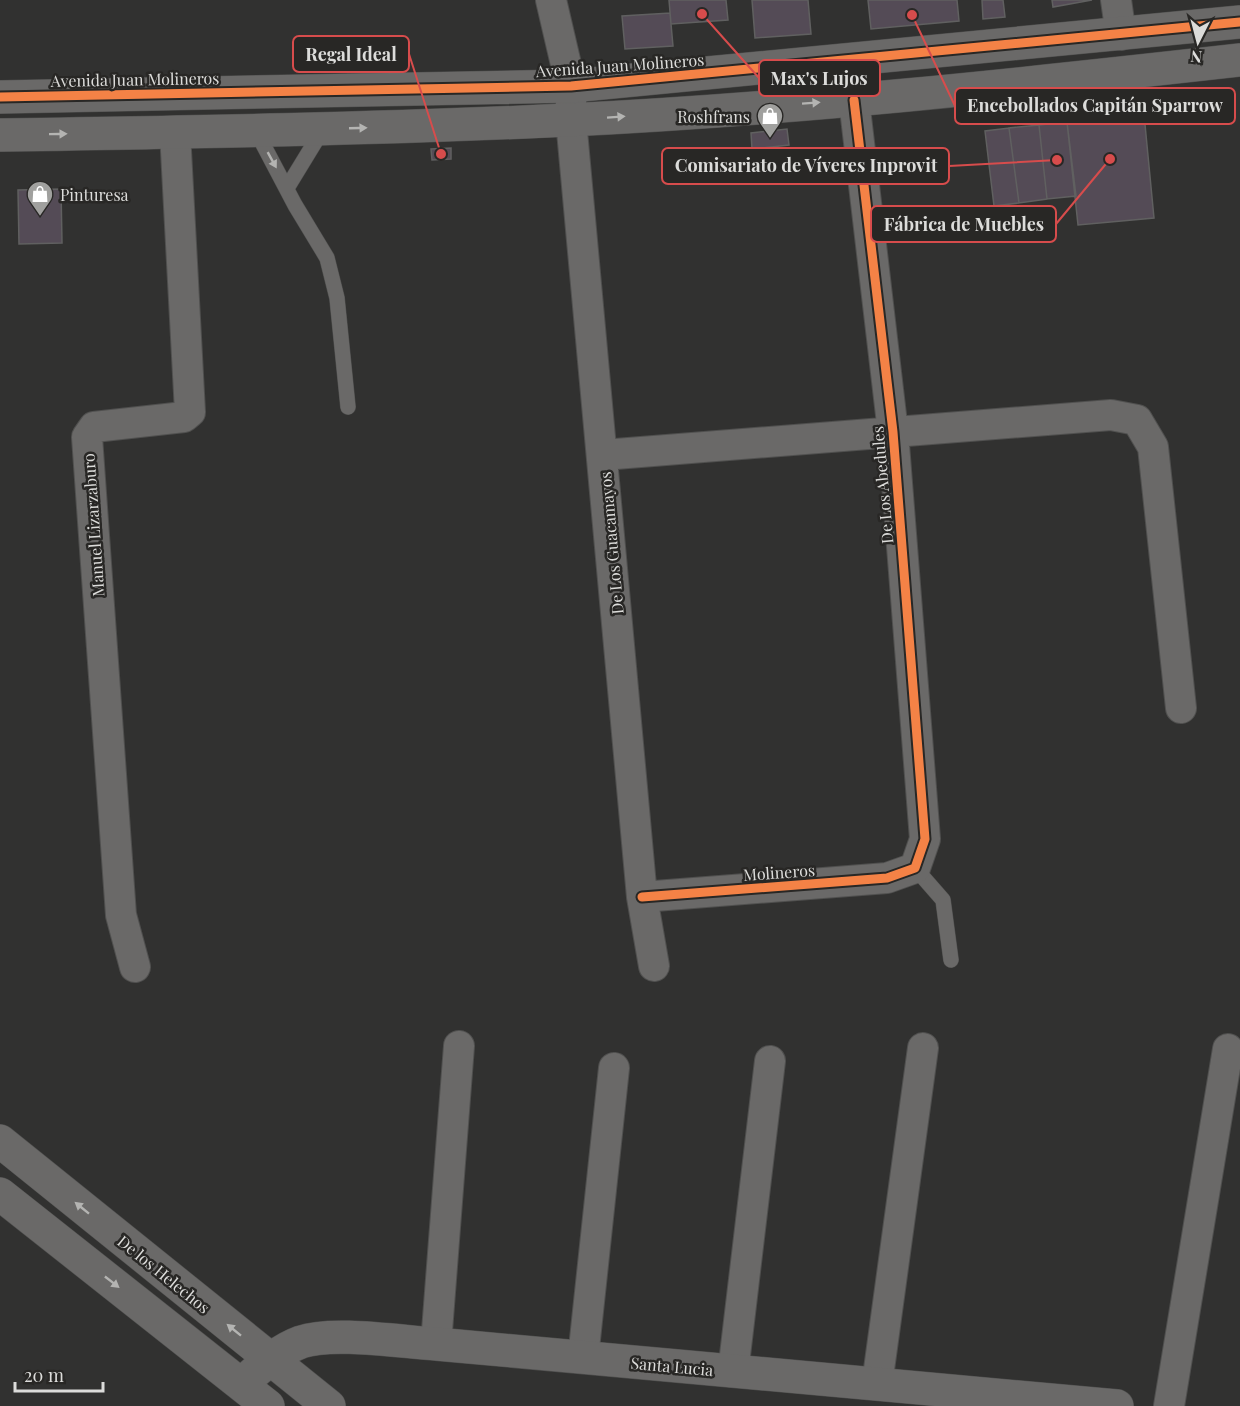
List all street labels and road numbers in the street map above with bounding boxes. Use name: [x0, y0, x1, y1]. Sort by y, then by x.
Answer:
street label: Avenida Juan Molineros: [534, 49, 705, 81]
street label: Avenida Juan Molineros: [49, 67, 220, 91]
street label: De Los Abedules: [866, 425, 898, 545]
street label: Manuel Lizarzaburo: [78, 452, 108, 597]
street label: De Los Guacamayos: [594, 471, 628, 615]
street label: Molineros: [742, 859, 816, 885]
street label: De los Helechos: [113, 1230, 215, 1318]
street label: Santa Lucia: [630, 1352, 714, 1380]

